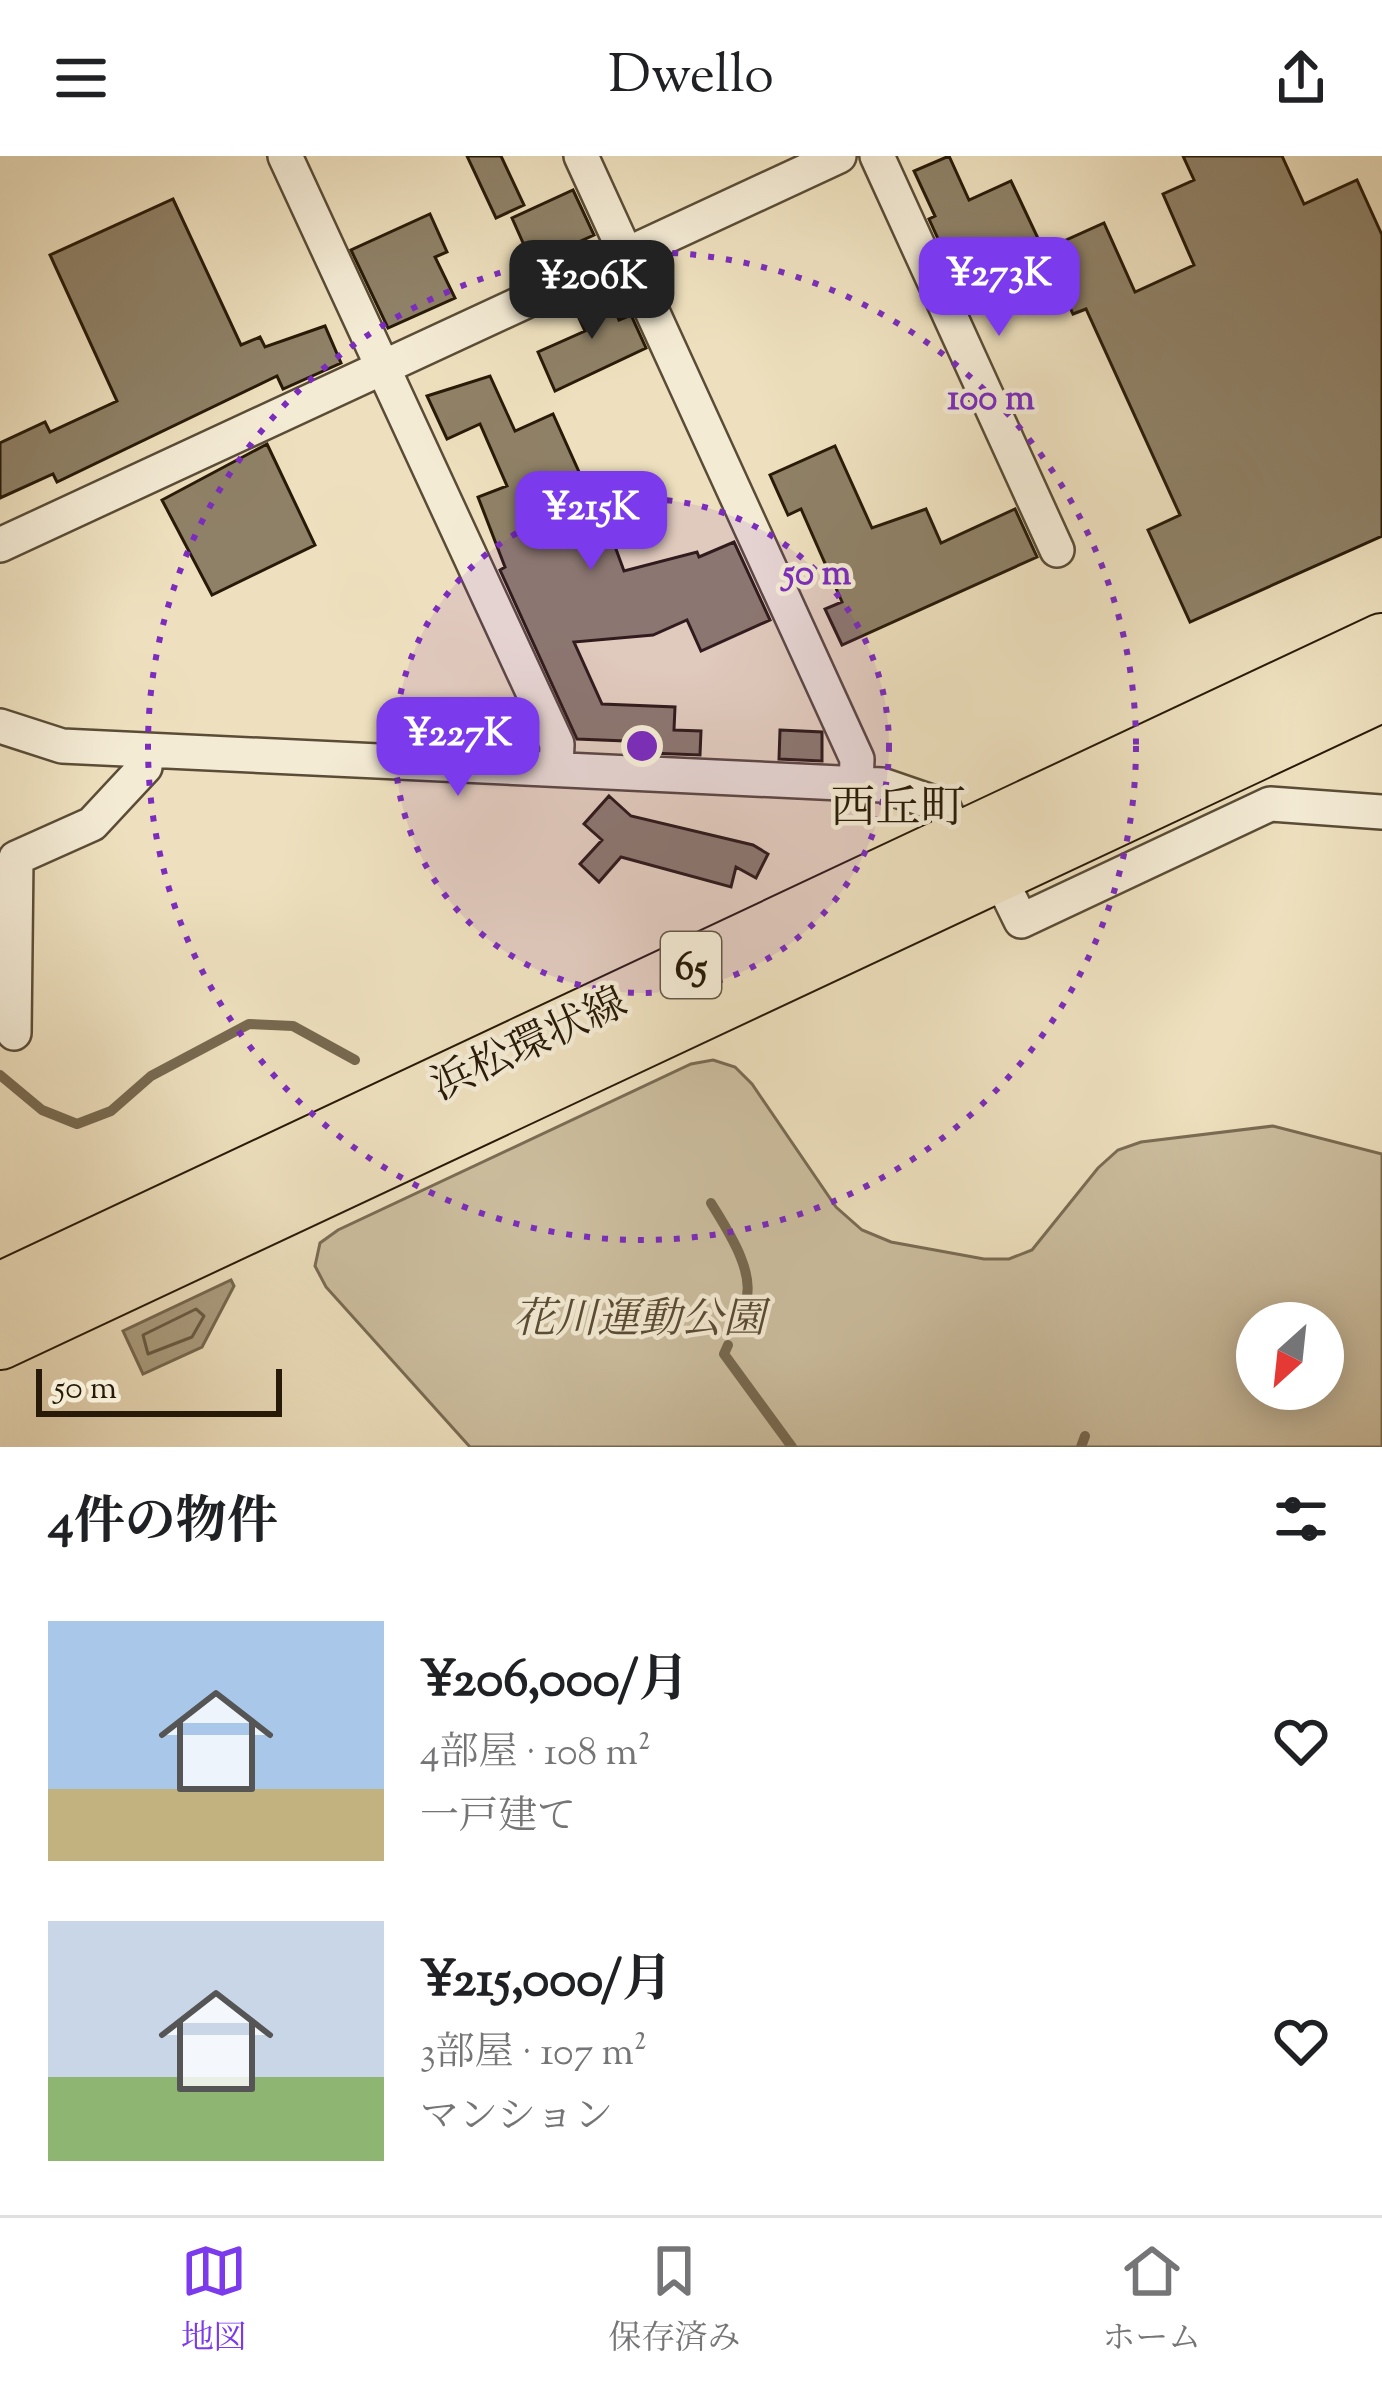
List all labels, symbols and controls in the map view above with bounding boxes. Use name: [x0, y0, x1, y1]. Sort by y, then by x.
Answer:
text: Dwello: [608, 39, 774, 117]
icon: menu: [48, 45, 114, 111]
icon: share: [1268, 45, 1334, 111]
pin: ¥273K: [915, 237, 1083, 339]
pin: ¥206K: [508, 240, 676, 342]
text: ¥273K: [946, 248, 1052, 304]
text: ¥206K: [536, 251, 648, 307]
text: 100 m: [947, 374, 1035, 426]
pin: ¥215K: [507, 471, 675, 573]
text: ¥215K: [542, 482, 640, 538]
text: 50 m: [780, 549, 852, 601]
pin: ¥227K: [374, 697, 542, 799]
text: ¥227K: [403, 708, 513, 764]
centre of rings: [621, 725, 663, 767]
district label: 西丘町: [830, 779, 966, 844]
road number: 65: [661, 932, 721, 998]
street label: 浜松環状線: [422, 975, 638, 1118]
park label: 花川運動公園: [513, 1292, 771, 1352]
north arrow: [1236, 1302, 1344, 1410]
map controls: [1236, 1302, 1344, 1410]
scale bar: [36, 1363, 282, 1416]
text: 50 m: [54, 1366, 117, 1414]
icon: filters: [1268, 1486, 1334, 1552]
text: 4件の物件: [48, 1488, 278, 1561]
text: ¥206,000/月: [420, 1646, 690, 1719]
icon: home: [144, 1669, 288, 1813]
icon: heart: [1268, 1708, 1334, 1774]
text: 4部屋 · 108 m²: [420, 1727, 651, 1783]
text: 一戸建て: [420, 1791, 576, 1847]
text: ¥215,000/月: [420, 1946, 673, 2019]
icon: home: [144, 1969, 288, 2113]
icon: heart: [1268, 2008, 1334, 2074]
text: 3部屋 · 107 m²: [420, 2027, 647, 2083]
text: マンション: [420, 2091, 613, 2147]
tab: 地図: [181, 2238, 247, 2364]
tab: 保存済み: [608, 2238, 740, 2364]
tab: ホーム: [1102, 2238, 1201, 2364]

